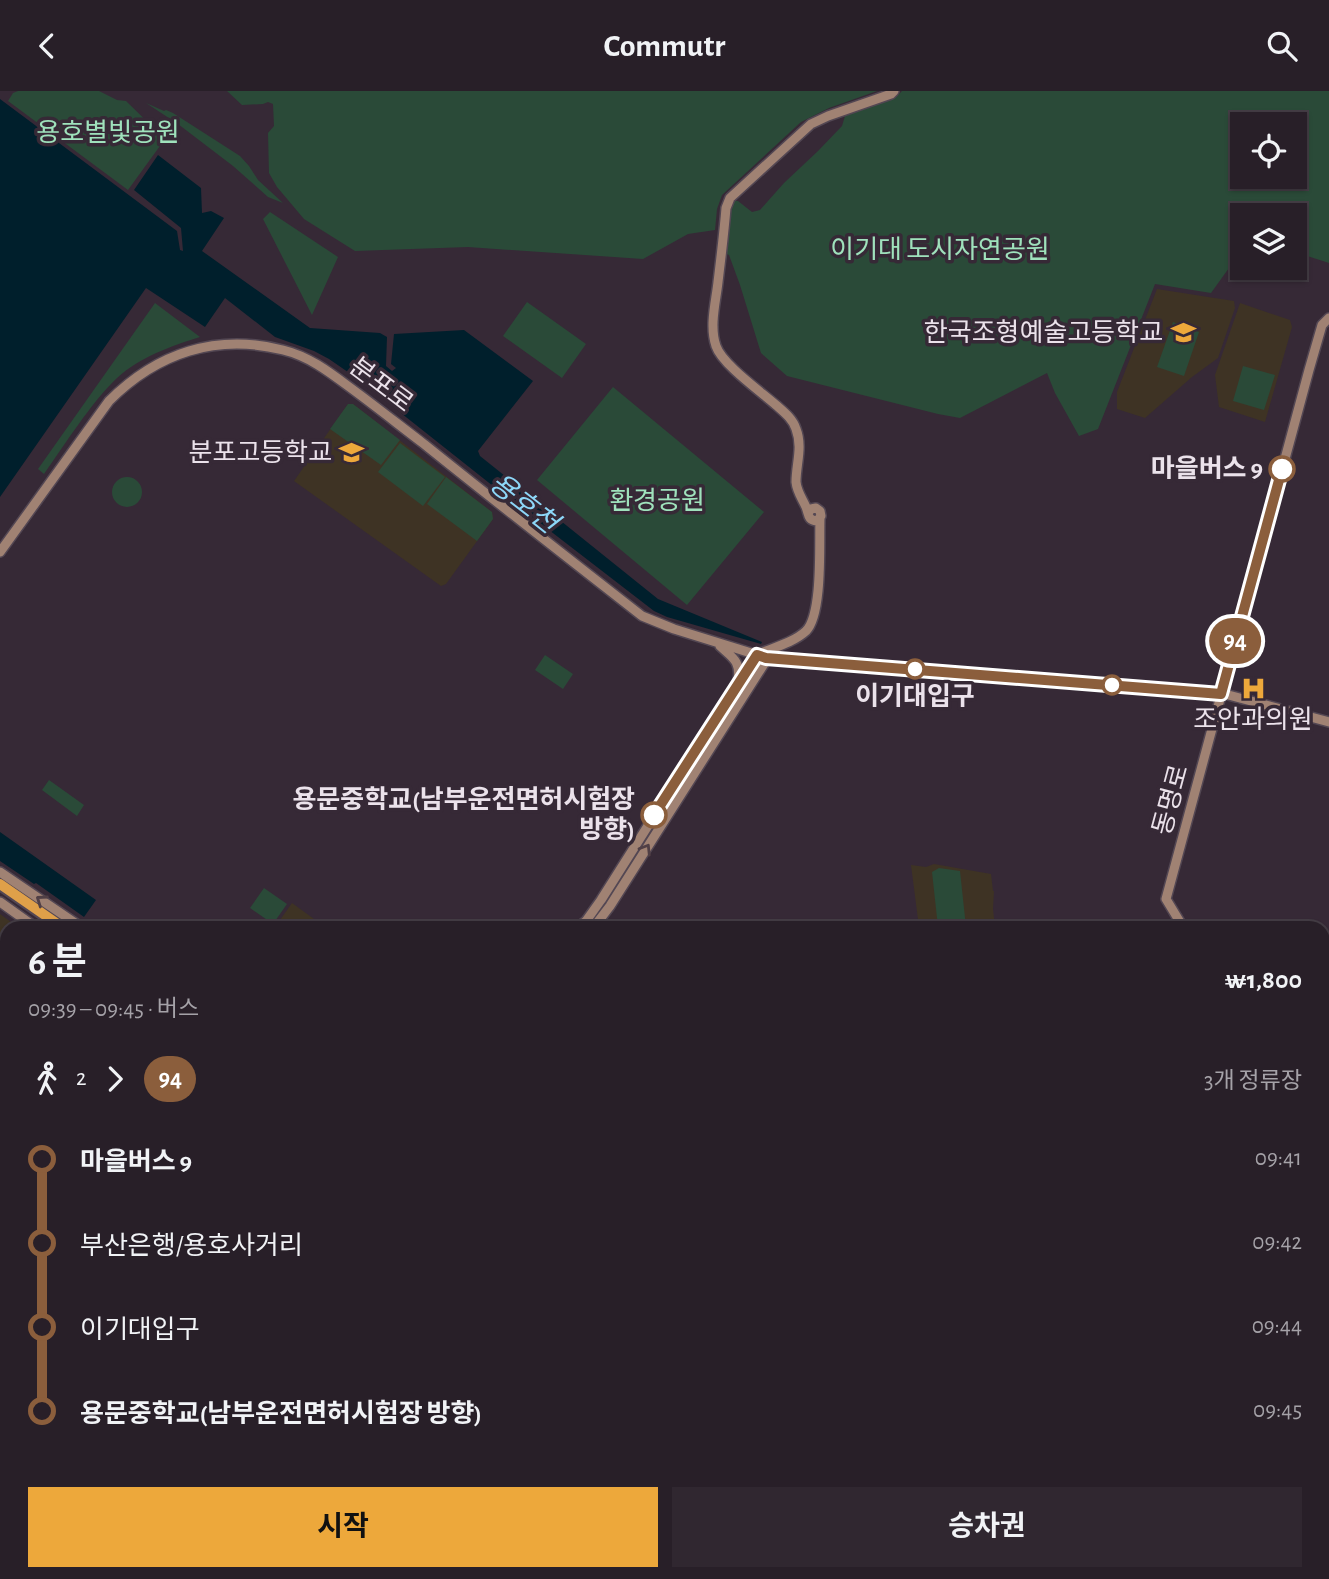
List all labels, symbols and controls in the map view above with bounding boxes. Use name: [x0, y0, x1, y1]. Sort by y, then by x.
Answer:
icon: back: [28, 27, 66, 65]
icon: search: [1263, 27, 1301, 65]
text: Commutr: [604, 30, 725, 62]
map controls: [1230, 112, 1307, 280]
button: locate: [1230, 112, 1307, 189]
park label: 용호별빛공원: [36, 119, 180, 146]
button: layers: [1230, 203, 1307, 280]
park label: 이기대 도시자연공원: [830, 236, 1050, 263]
place label: 한국조형예술고등학교: [924, 319, 1163, 346]
school or university icon: 한국조형예술고등학교: [1169, 319, 1197, 347]
street label: 분포로: [345, 353, 417, 417]
place label: 분포고등학교: [188, 439, 332, 466]
school or university icon: 분포고등학교: [338, 439, 366, 467]
place label: 마을버스 9: [1151, 455, 1263, 482]
marker: 마을버스 9: [1269, 456, 1295, 482]
water label: 용호천: [484, 468, 566, 541]
park label: 환경공원: [609, 487, 705, 514]
line badge: 94: [1204, 618, 1266, 664]
text: 94: [1223, 629, 1247, 653]
marker: 이기대입구: [905, 659, 925, 679]
hospital icon: 조안과의원: [1239, 674, 1267, 702]
unlabelled marker: [1102, 675, 1122, 695]
place label: 이기대입구: [855, 682, 975, 710]
place label: 조안과의원: [1193, 706, 1313, 733]
street label: 동명로: [1148, 762, 1193, 838]
place label: 용문중학교(남부운전면허시험장 방향): [292, 785, 635, 843]
marker: 용문중학교(남부운전면허시험장 방향): [641, 802, 667, 828]
one-way arrow: [638, 843, 651, 856]
one-way arrow: [36, 895, 49, 908]
text: 6 분: [28, 944, 87, 982]
text: ₩1,800: [1224, 967, 1302, 993]
text: 09:39 – 09:45 · 버스: [28, 998, 199, 1021]
icon: walk: [28, 1060, 66, 1098]
icon: forward: [96, 1060, 134, 1098]
text: 2: [76, 1067, 86, 1090]
text: 94: [158, 1067, 182, 1091]
text: 3개 정류장: [1204, 1070, 1302, 1093]
text: 09:41: [1255, 1147, 1302, 1170]
text: 마을버스 9: [80, 1149, 192, 1175]
text: 09:42: [1252, 1231, 1302, 1254]
text: 부산은행/용호사거리: [80, 1233, 303, 1259]
text: 09:44: [1252, 1315, 1302, 1338]
text: 이기대입구: [80, 1317, 200, 1343]
text: 09:45: [1253, 1399, 1302, 1422]
text: 용문중학교(남부운전면허시험장 방향): [80, 1401, 482, 1427]
button: 시작: [28, 1487, 658, 1567]
button: 승차권: [672, 1487, 1302, 1567]

